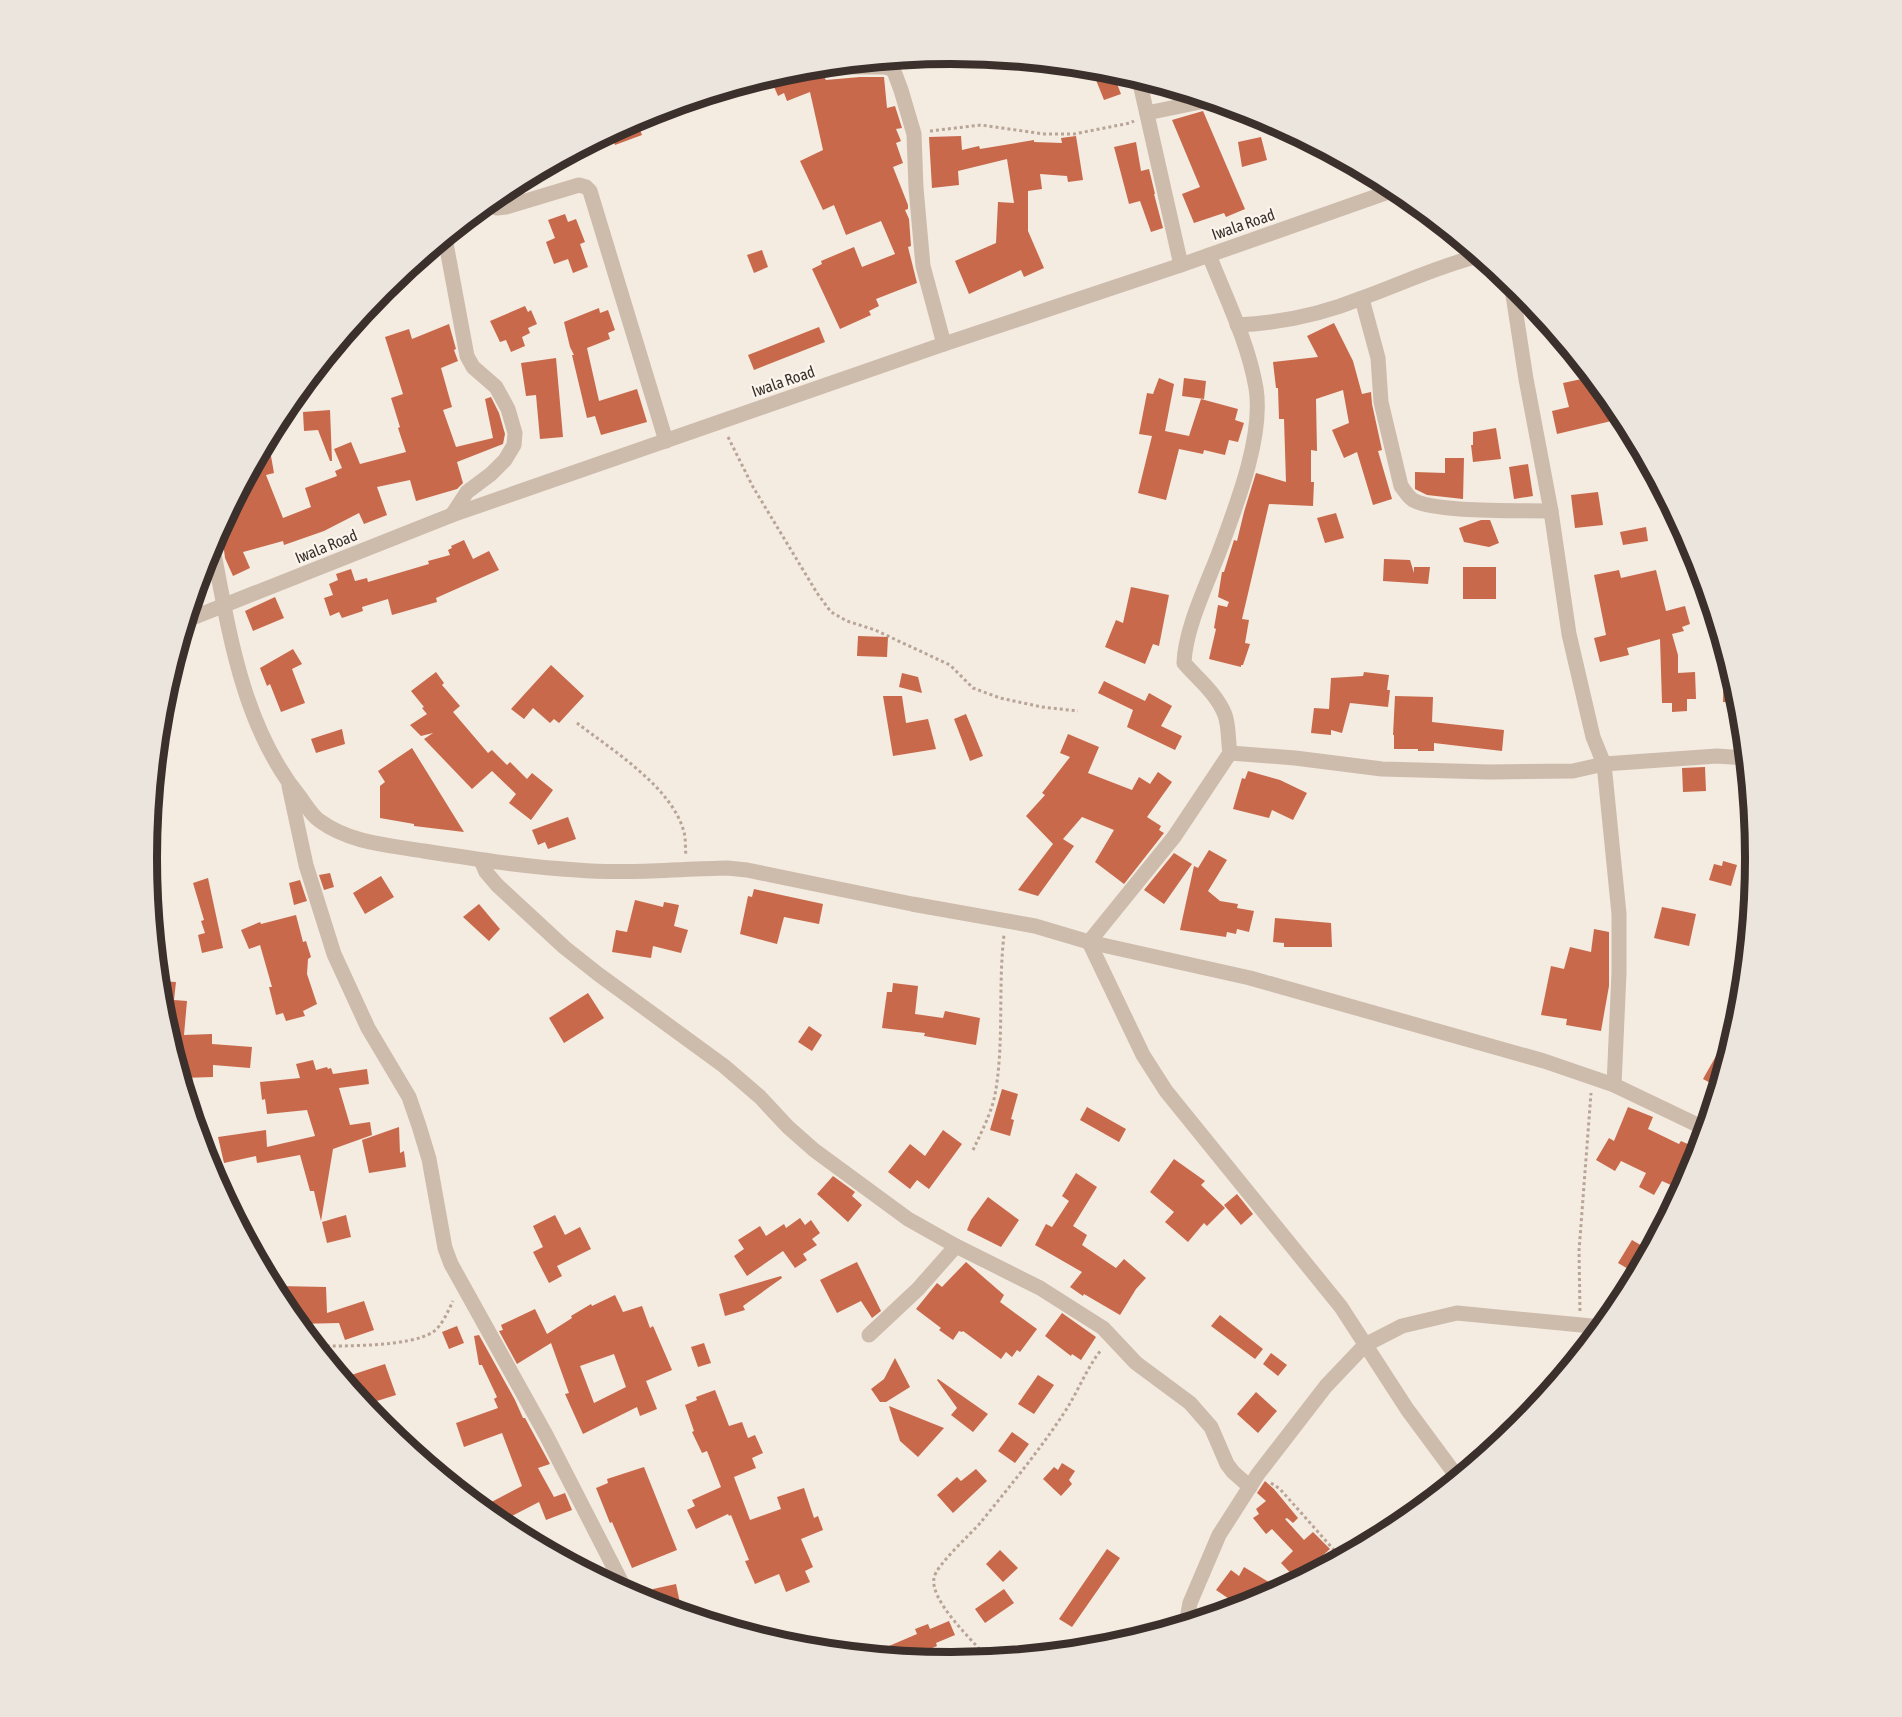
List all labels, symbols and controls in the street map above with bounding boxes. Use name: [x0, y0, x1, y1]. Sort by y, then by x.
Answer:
street label: Iwala Road: [1209, 205, 1277, 243]
street label: Iwala Road: [749, 362, 817, 400]
street label: Iwala Road: [292, 525, 360, 567]

